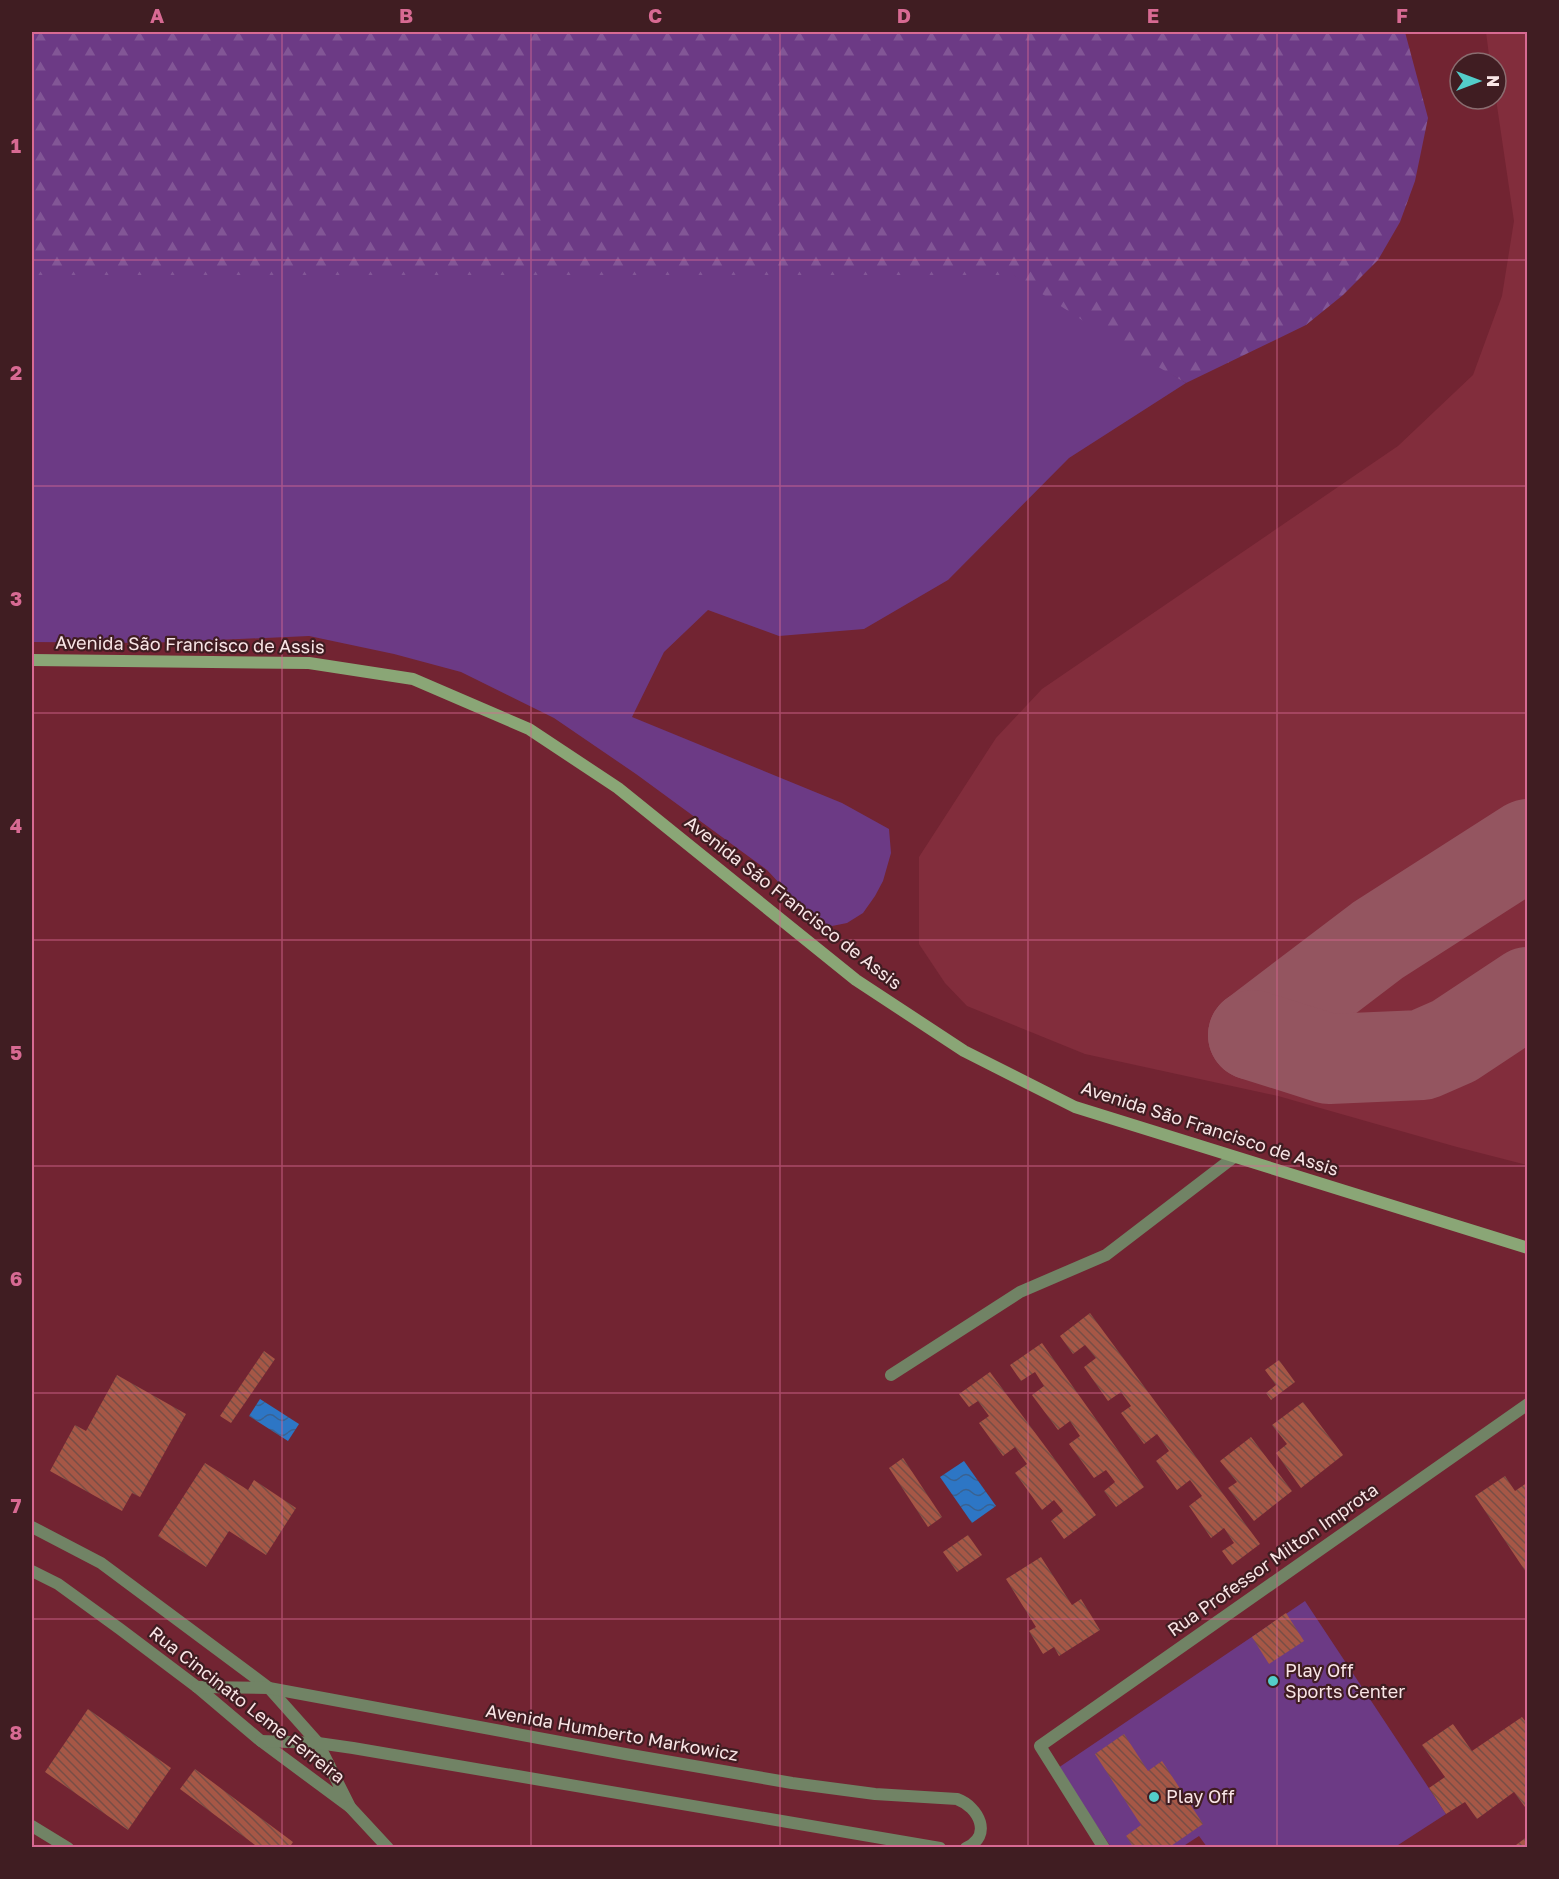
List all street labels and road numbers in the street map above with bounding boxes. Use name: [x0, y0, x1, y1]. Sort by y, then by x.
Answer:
street label: Avenida São Francisco de Assis: [55, 631, 325, 657]
street label: Avenida São Francisco de Assis: [681, 811, 906, 994]
street label: Avenida São Francisco de Assis: [1079, 1076, 1342, 1180]
street label: Rua Professor Milton Improta: [1163, 1478, 1382, 1640]
street label: Rua Cincinato Leme Ferreira: [145, 1621, 350, 1787]
street label: Avenida Humberto Markowicz: [484, 1699, 740, 1765]

